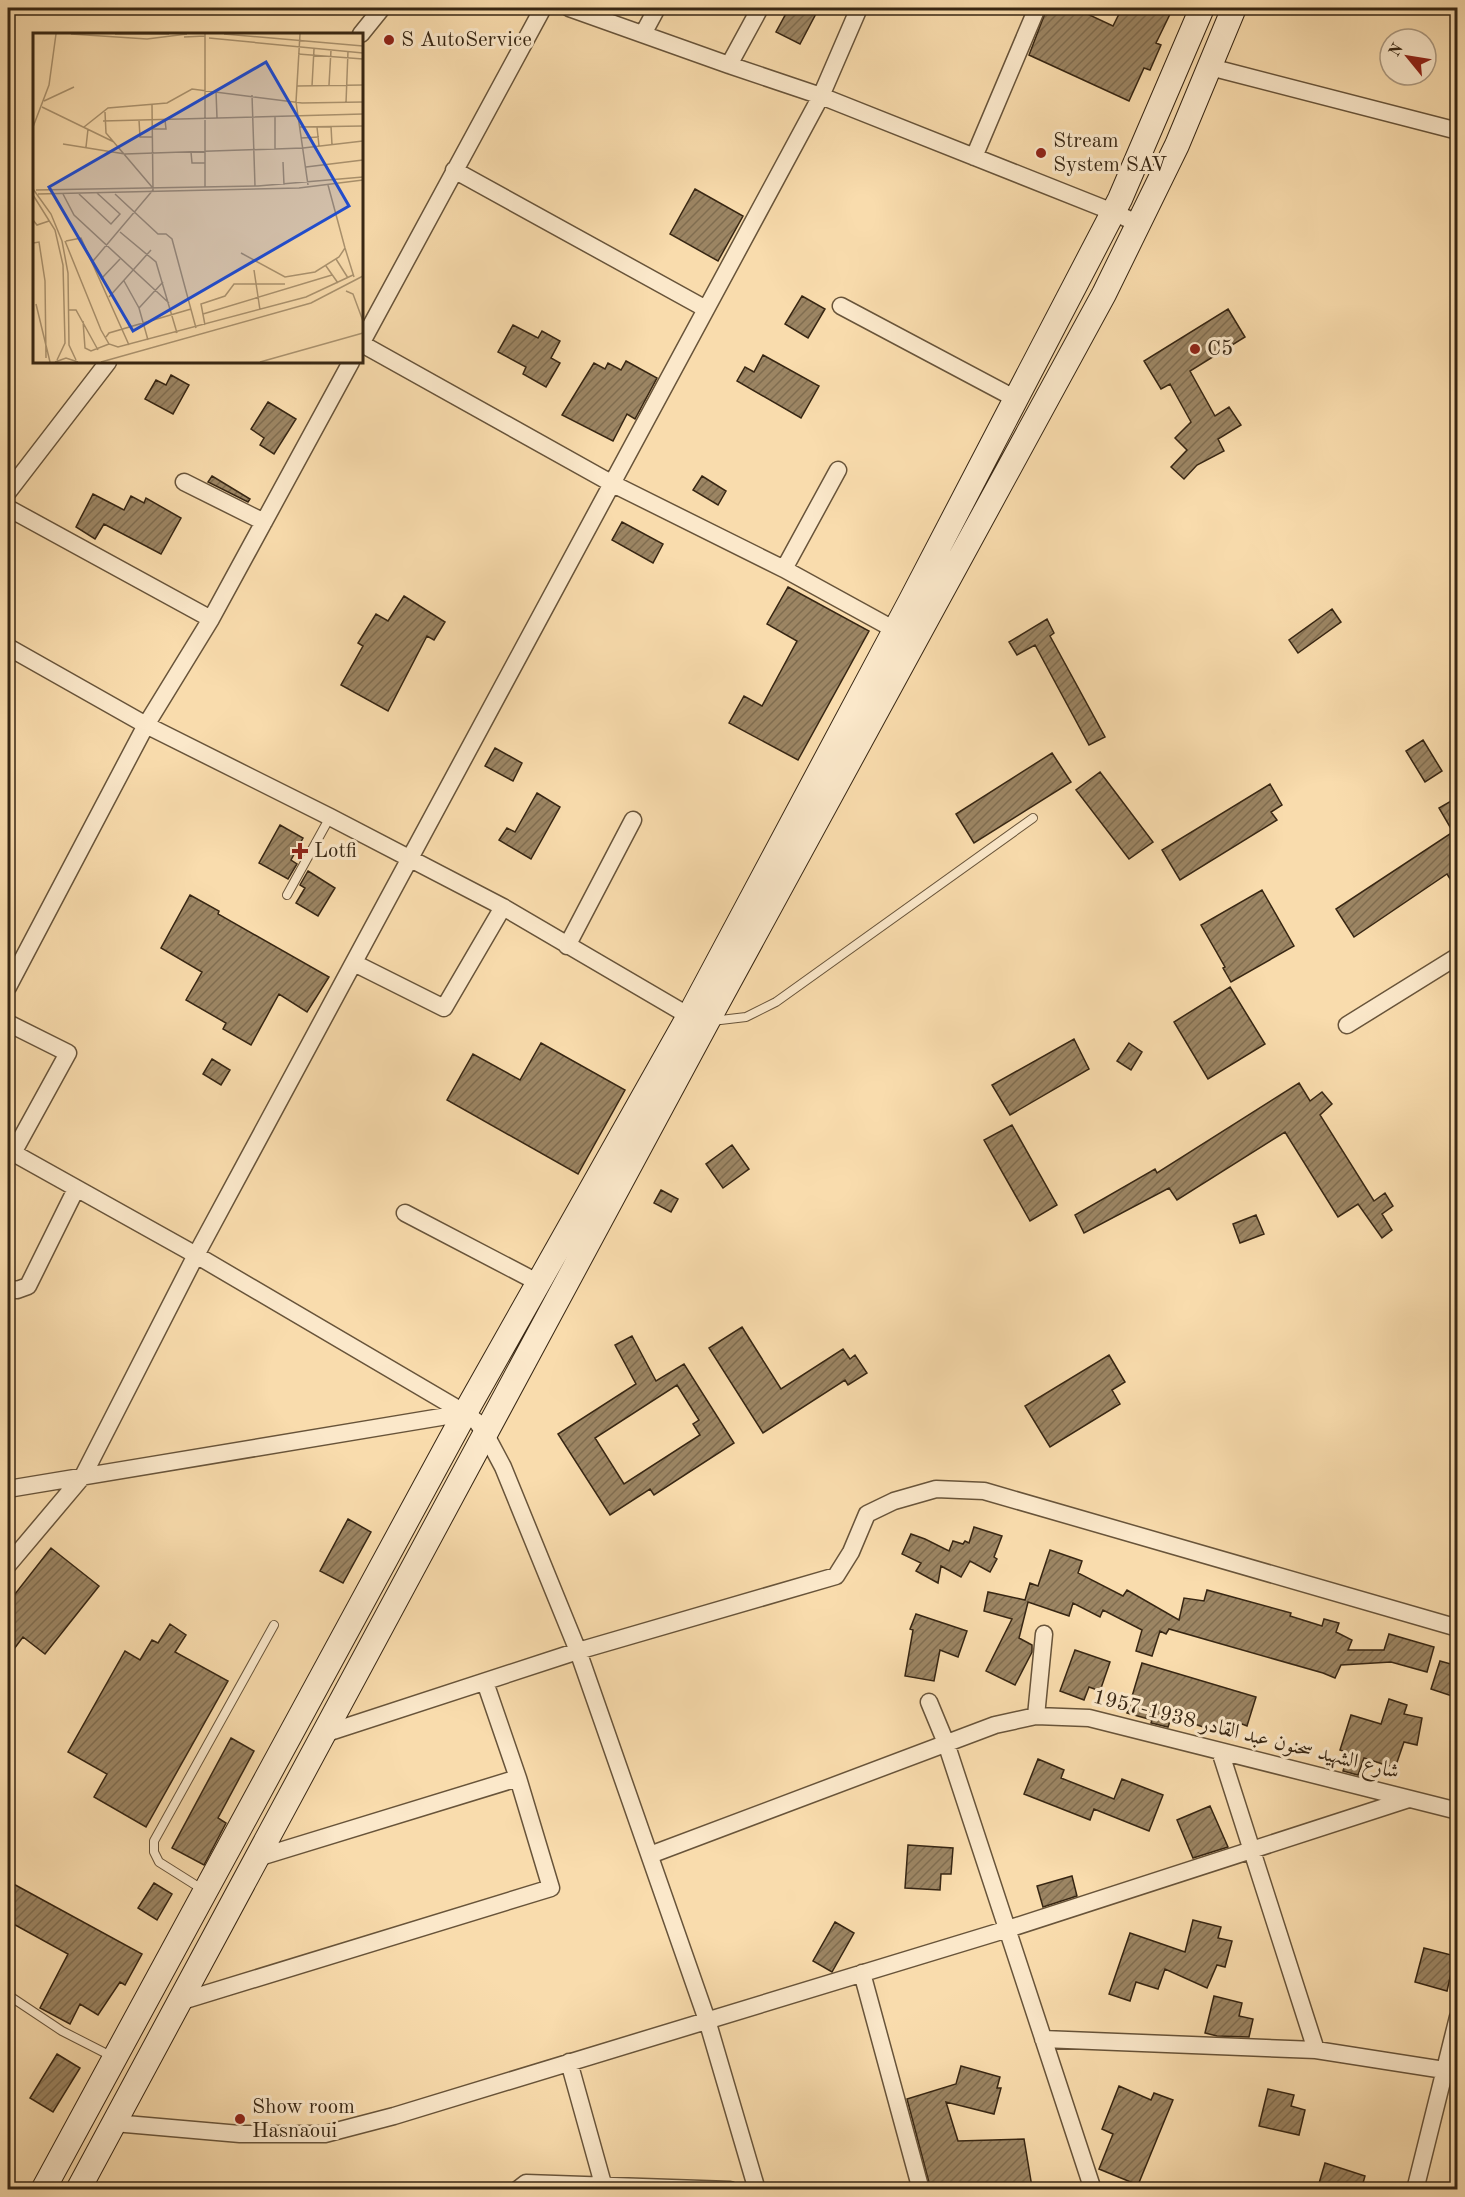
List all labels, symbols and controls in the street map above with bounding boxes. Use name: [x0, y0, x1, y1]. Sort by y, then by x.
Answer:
north arrow: [1378, 27, 1438, 87]
place label: S AutoService: [401, 30, 532, 51]
inset map: [33, 33, 363, 363]
marker: S AutoService: [382, 33, 396, 47]
text: N: [1387, 41, 1407, 60]
place label: Stream System SAV: [1053, 131, 1167, 176]
marker: Stream System SAV: [1034, 146, 1048, 160]
place label: C5: [1207, 339, 1233, 360]
marker: C5: [1188, 342, 1202, 356]
place label: Lotfi: [314, 841, 357, 862]
marker: Lotfi: [291, 842, 309, 860]
street label: شارع الشهيد سحنون عبد القادر 1938-1957: [1089, 1687, 1401, 1789]
place label: Show room Hasnaoui: [252, 2097, 355, 2142]
marker: Show room Hasnaoui: [233, 2112, 247, 2126]

